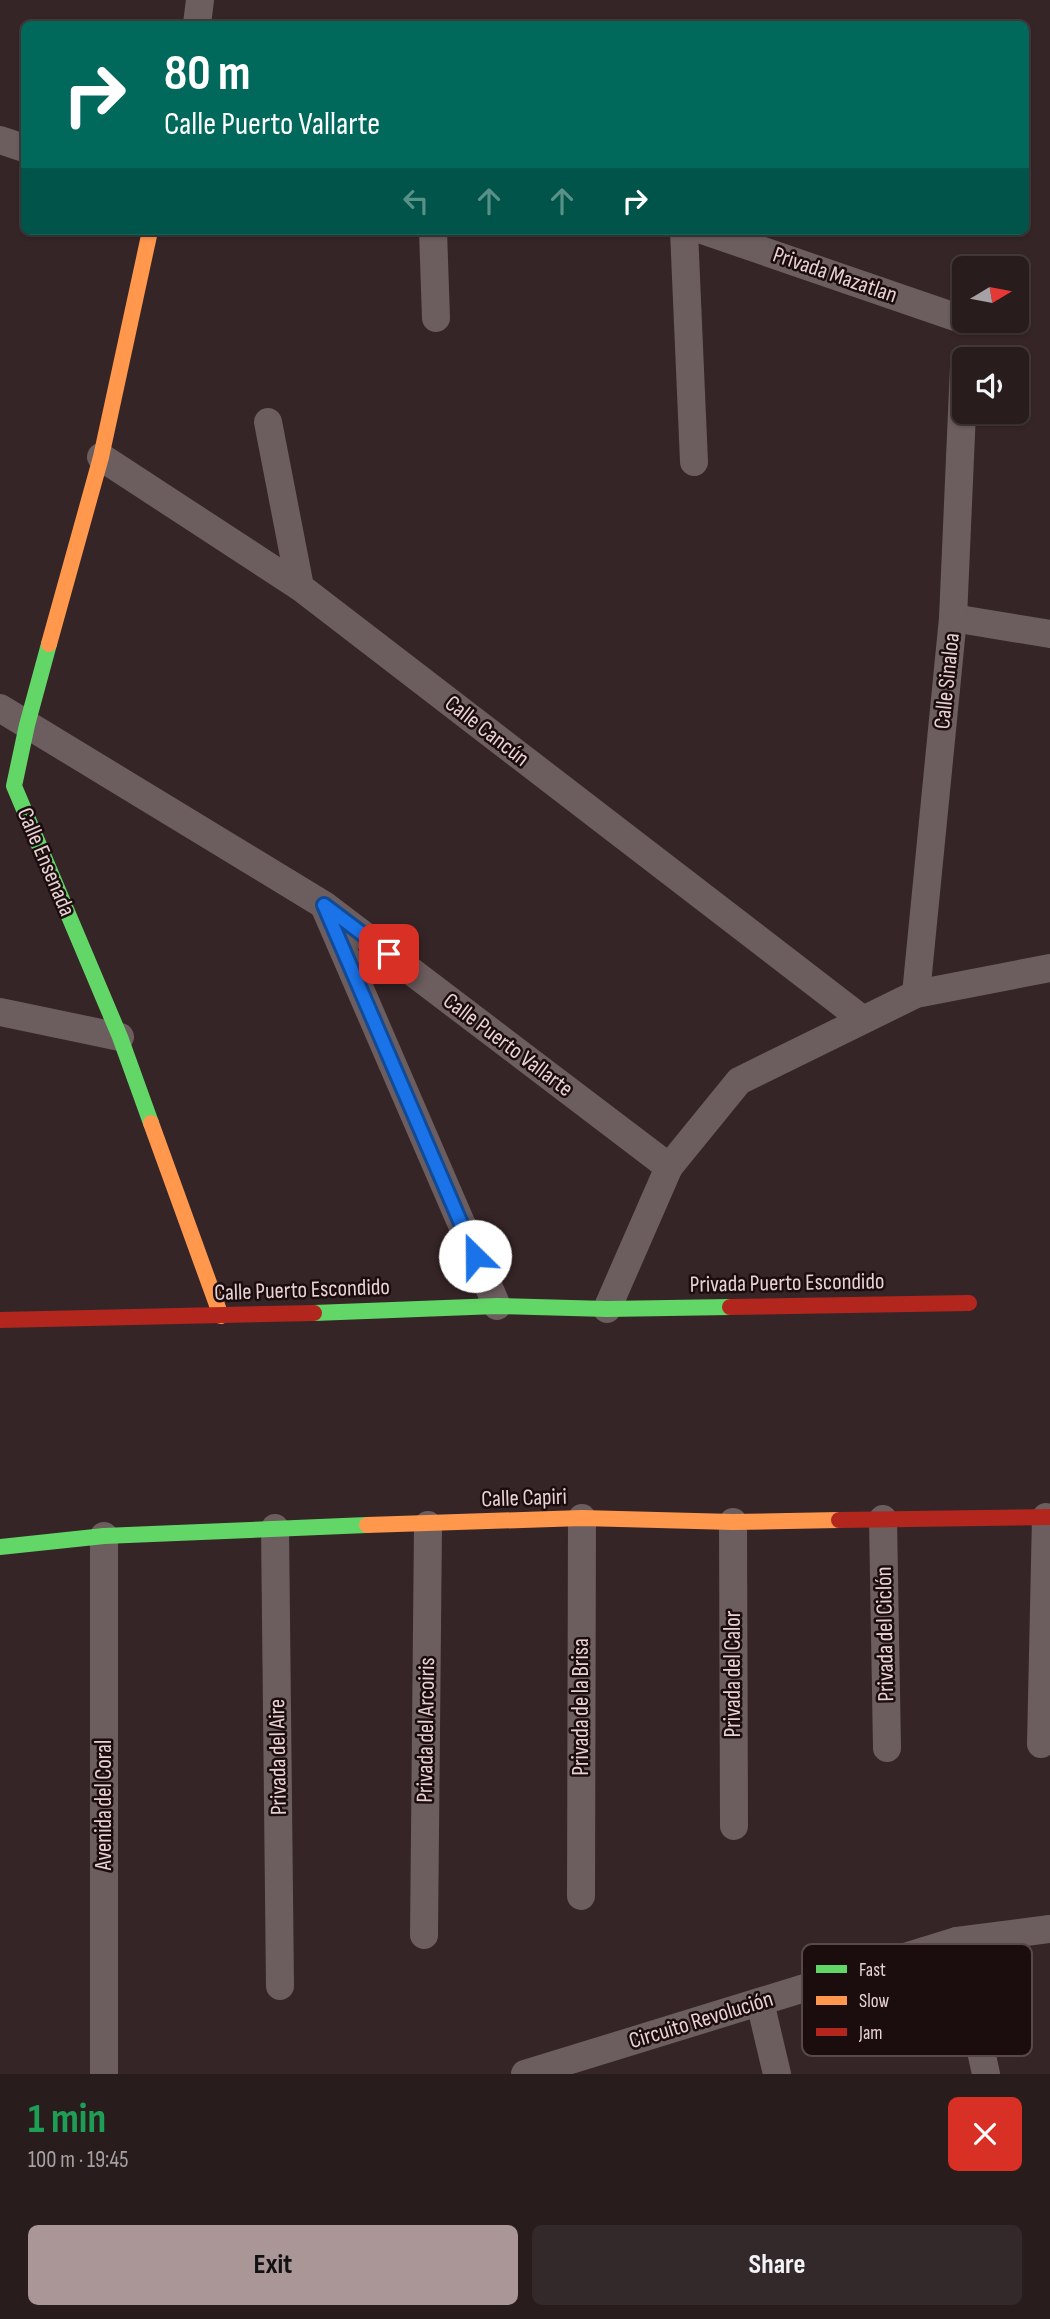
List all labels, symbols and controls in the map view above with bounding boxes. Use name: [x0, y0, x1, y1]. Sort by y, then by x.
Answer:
text: 80 m: [164, 45, 251, 104]
icon: right: [49, 49, 140, 140]
text: Calle Puerto Vallarte: [164, 105, 380, 144]
icon: left: [397, 182, 435, 220]
icon: ahead: [470, 182, 508, 220]
icon: ahead: [543, 182, 581, 220]
icon: right: [616, 182, 654, 220]
street label: Privada Mazatlan: [769, 241, 901, 309]
north arrow: [952, 256, 1029, 332]
map controls: [952, 256, 1029, 424]
button: sound: [952, 347, 1029, 424]
street label: Calle Sinaloa: [928, 632, 966, 730]
street label: Calle Cancún: [439, 689, 535, 773]
street label: Calle Ensenada: [11, 804, 81, 920]
pin: [359, 924, 419, 984]
icon: arrive: [370, 935, 408, 973]
street label: Calle Puerto Vallarte: [438, 987, 578, 1103]
position arrow: [438, 1219, 512, 1293]
street label: Privada Puerto Escondido: [689, 1267, 885, 1299]
street label: Calle Puerto Escondido: [214, 1273, 390, 1307]
street label: Calle Capiri: [481, 1483, 567, 1513]
street label: Privada del Ciclón: [870, 1566, 900, 1702]
street label: Privada del Calor: [719, 1610, 747, 1737]
street label: Privada de la Brisa: [567, 1638, 595, 1776]
street label: Privada del Arcoiris: [411, 1657, 441, 1803]
street label: Privada del Aire: [263, 1699, 293, 1815]
street label: Avenida del Coral: [90, 1740, 118, 1871]
legend: [802, 1944, 1032, 2056]
text: Fast: [859, 1959, 886, 1982]
street label: Circuito Revolución: [626, 1985, 776, 2055]
text: Slow: [859, 1990, 889, 2013]
text: Jam: [858, 2022, 882, 2045]
text: 1 min: [28, 2094, 106, 2145]
button: close: [948, 2097, 1022, 2171]
text: 100 m · 19:45: [28, 2146, 128, 2174]
button: Exit: [28, 2225, 518, 2305]
button: Share: [532, 2225, 1022, 2305]

